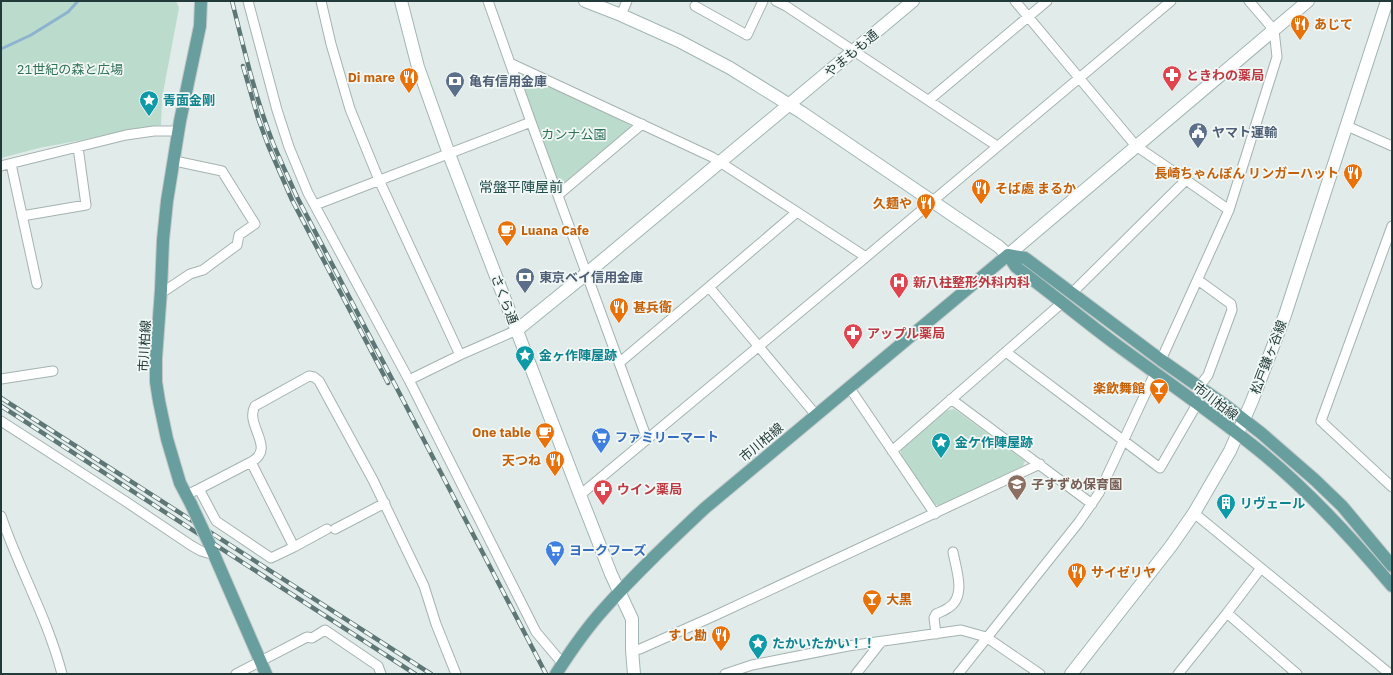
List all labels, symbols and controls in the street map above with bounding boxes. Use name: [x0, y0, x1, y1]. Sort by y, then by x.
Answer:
restaurant icon: あじて: [1289, 13, 1311, 41]
place label: あじて: [1314, 16, 1353, 33]
street label: やまもも通: [821, 26, 882, 81]
park label: 21世紀の森と広場: [17, 61, 123, 78]
pharmacy icon: ときわの薬局: [1161, 64, 1183, 92]
restaurant icon: Di mare: [398, 66, 420, 94]
place label: ときわの薬局: [1186, 67, 1264, 84]
place label: Di mare: [348, 69, 395, 86]
bank icon: 亀有信用金庫: [444, 70, 466, 98]
place label: 亀有信用金庫: [469, 73, 547, 90]
place icon: 青面金剛: [138, 89, 160, 117]
place label: 青面金剛: [163, 92, 215, 109]
public building icon: ヤマト運輸: [1187, 121, 1209, 149]
place label: ヤマト運輸: [1212, 124, 1278, 141]
park label: カンナ公園: [541, 126, 607, 143]
restaurant icon: 長崎ちゃんぽん リンガーハット: [1342, 162, 1364, 190]
place label: 長崎ちゃんぽん リンガーハット: [1154, 165, 1339, 182]
restaurant icon: そば處 まるか: [970, 177, 992, 205]
district label: 常盤平陣屋前: [479, 178, 563, 196]
place label: そば處 まるか: [995, 180, 1076, 197]
restaurant icon: 久麺や: [915, 192, 937, 220]
place label: 久麺や: [873, 195, 912, 212]
cafe icon: Luana Cafe: [496, 219, 518, 247]
place label: Luana Cafe: [521, 222, 589, 239]
bank icon: 東京ベイ信用金庫: [514, 266, 536, 294]
place label: 東京ベイ信用金庫: [539, 269, 643, 286]
hospital icon: 新八柱整形外科内科: [888, 271, 910, 299]
street label: さくら通: [487, 272, 522, 327]
place label: 新八柱整形外科内科: [913, 274, 1030, 291]
restaurant icon: 甚兵衛: [608, 296, 630, 324]
place label: 甚兵衛: [633, 299, 672, 316]
street label: 松戸鎌ヶ谷線: [1247, 318, 1290, 397]
street label: 市川柏線: [135, 320, 154, 372]
pharmacy icon: アップル薬局: [842, 322, 864, 350]
place label: アップル薬局: [867, 325, 945, 342]
place icon: 金ヶ作陣屋跡: [514, 344, 536, 372]
place label: 金ヶ作陣屋跡: [539, 347, 617, 364]
bar icon: 楽飲舞館: [1148, 377, 1170, 405]
street label: 市川柏線: [1190, 379, 1242, 424]
place label: 楽飲舞館: [1093, 380, 1145, 397]
street label: 市川柏線: [736, 419, 787, 466]
cafe icon: One table: [534, 421, 556, 449]
place label: One table: [472, 424, 531, 441]
supermarket icon: ファミリーマート: [590, 426, 612, 454]
place label: ファミリーマート: [615, 429, 719, 446]
place icon: 金ケ作陣屋跡: [930, 431, 952, 459]
place label: 金ケ作陣屋跡: [955, 434, 1033, 451]
restaurant icon: 天つね: [544, 449, 566, 477]
place label: 天つね: [502, 452, 541, 469]
school or university icon: 子すずめ保育園: [1006, 473, 1028, 501]
place label: 子すずめ保育園: [1031, 476, 1122, 493]
pharmacy icon: ウイン薬局: [592, 478, 614, 506]
place label: ウイン薬局: [617, 481, 682, 498]
building icon: リヴェール: [1215, 492, 1237, 520]
place label: リヴェール: [1240, 495, 1305, 512]
supermarket icon: ヨークフーズ: [544, 539, 566, 567]
place label: ヨークフーズ: [569, 542, 646, 559]
restaurant icon: サイゼリヤ: [1066, 561, 1088, 589]
place label: サイゼリヤ: [1091, 564, 1156, 581]
bar icon: 大黒: [861, 588, 883, 616]
place label: 大黒: [886, 591, 912, 608]
restaurant icon: すし勘: [710, 624, 732, 652]
place label: すし勘: [668, 627, 707, 644]
place icon: たかいたかい！！: [747, 632, 769, 660]
place label: たかいたかい！！: [772, 635, 876, 652]

